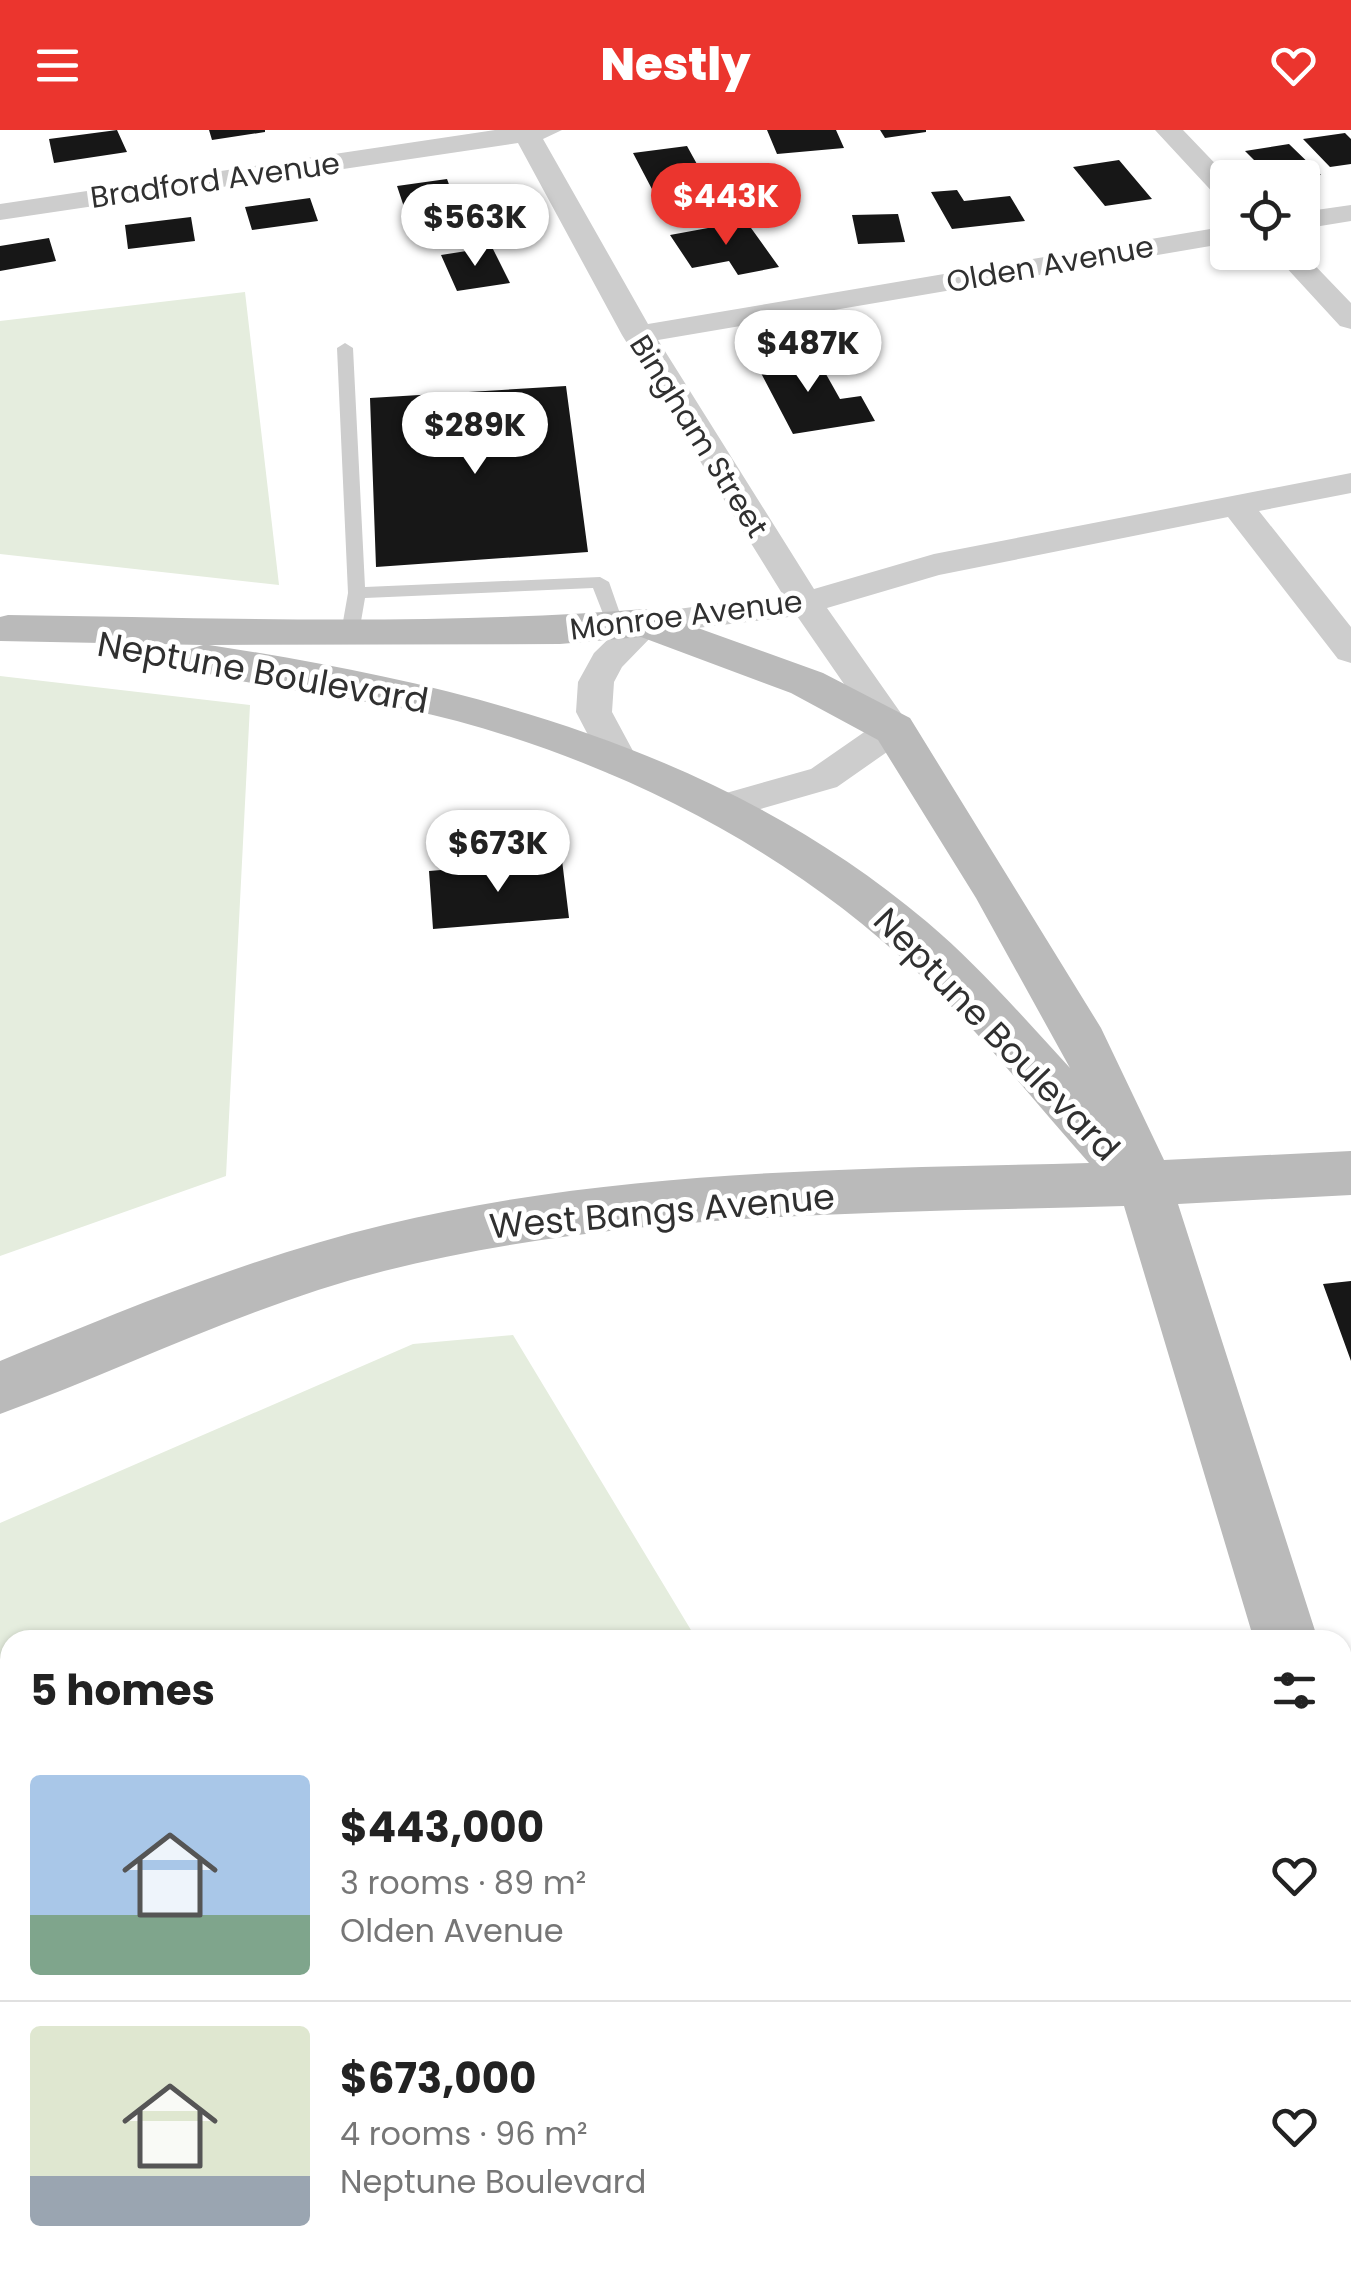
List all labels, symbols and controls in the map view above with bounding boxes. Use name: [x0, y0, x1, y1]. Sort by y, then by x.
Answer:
text: Nestly: [601, 33, 751, 96]
icon: menu: [30, 38, 85, 93]
icon: heart: [1266, 38, 1321, 93]
street label: Bradford Avenue: [88, 141, 342, 219]
map controls: [1210, 160, 1320, 270]
button: locate: [1210, 160, 1320, 270]
pin: $443K: [656, 163, 796, 248]
text: $443K: [673, 173, 779, 218]
pin: $563K: [405, 184, 545, 269]
text: $563K: [423, 194, 527, 239]
street label: Olden Avenue: [943, 225, 1157, 303]
pin: $487K: [738, 310, 878, 395]
text: $487K: [757, 320, 859, 365]
street label: Bingham Street: [619, 326, 779, 546]
pin: $289K: [405, 392, 545, 477]
text: $289K: [424, 402, 526, 447]
street label: Monroe Avenue: [567, 579, 805, 651]
street label: Neptune Boulevard: [94, 619, 432, 725]
pin: $673K: [428, 810, 568, 895]
text: $673K: [448, 820, 548, 865]
street label: Neptune Boulevard: [863, 896, 1131, 1172]
street label: West Bangs Avenue: [487, 1171, 837, 1251]
text: 5 homes: [30, 1661, 215, 1720]
icon: filters: [1267, 1663, 1322, 1718]
text: $443,000: [340, 1798, 544, 1857]
icon: home: [110, 1815, 230, 1935]
icon: heart: [1267, 1848, 1322, 1903]
text: 3 rooms · 89 m²: [340, 1860, 586, 1905]
text: Olden Avenue: [340, 1908, 564, 1953]
text: $673,000: [340, 2049, 536, 2108]
icon: home: [110, 2066, 230, 2186]
icon: heart: [1267, 2099, 1322, 2154]
text: 4 rooms · 96 m²: [340, 2111, 588, 2156]
text: Neptune Boulevard: [340, 2159, 646, 2204]

